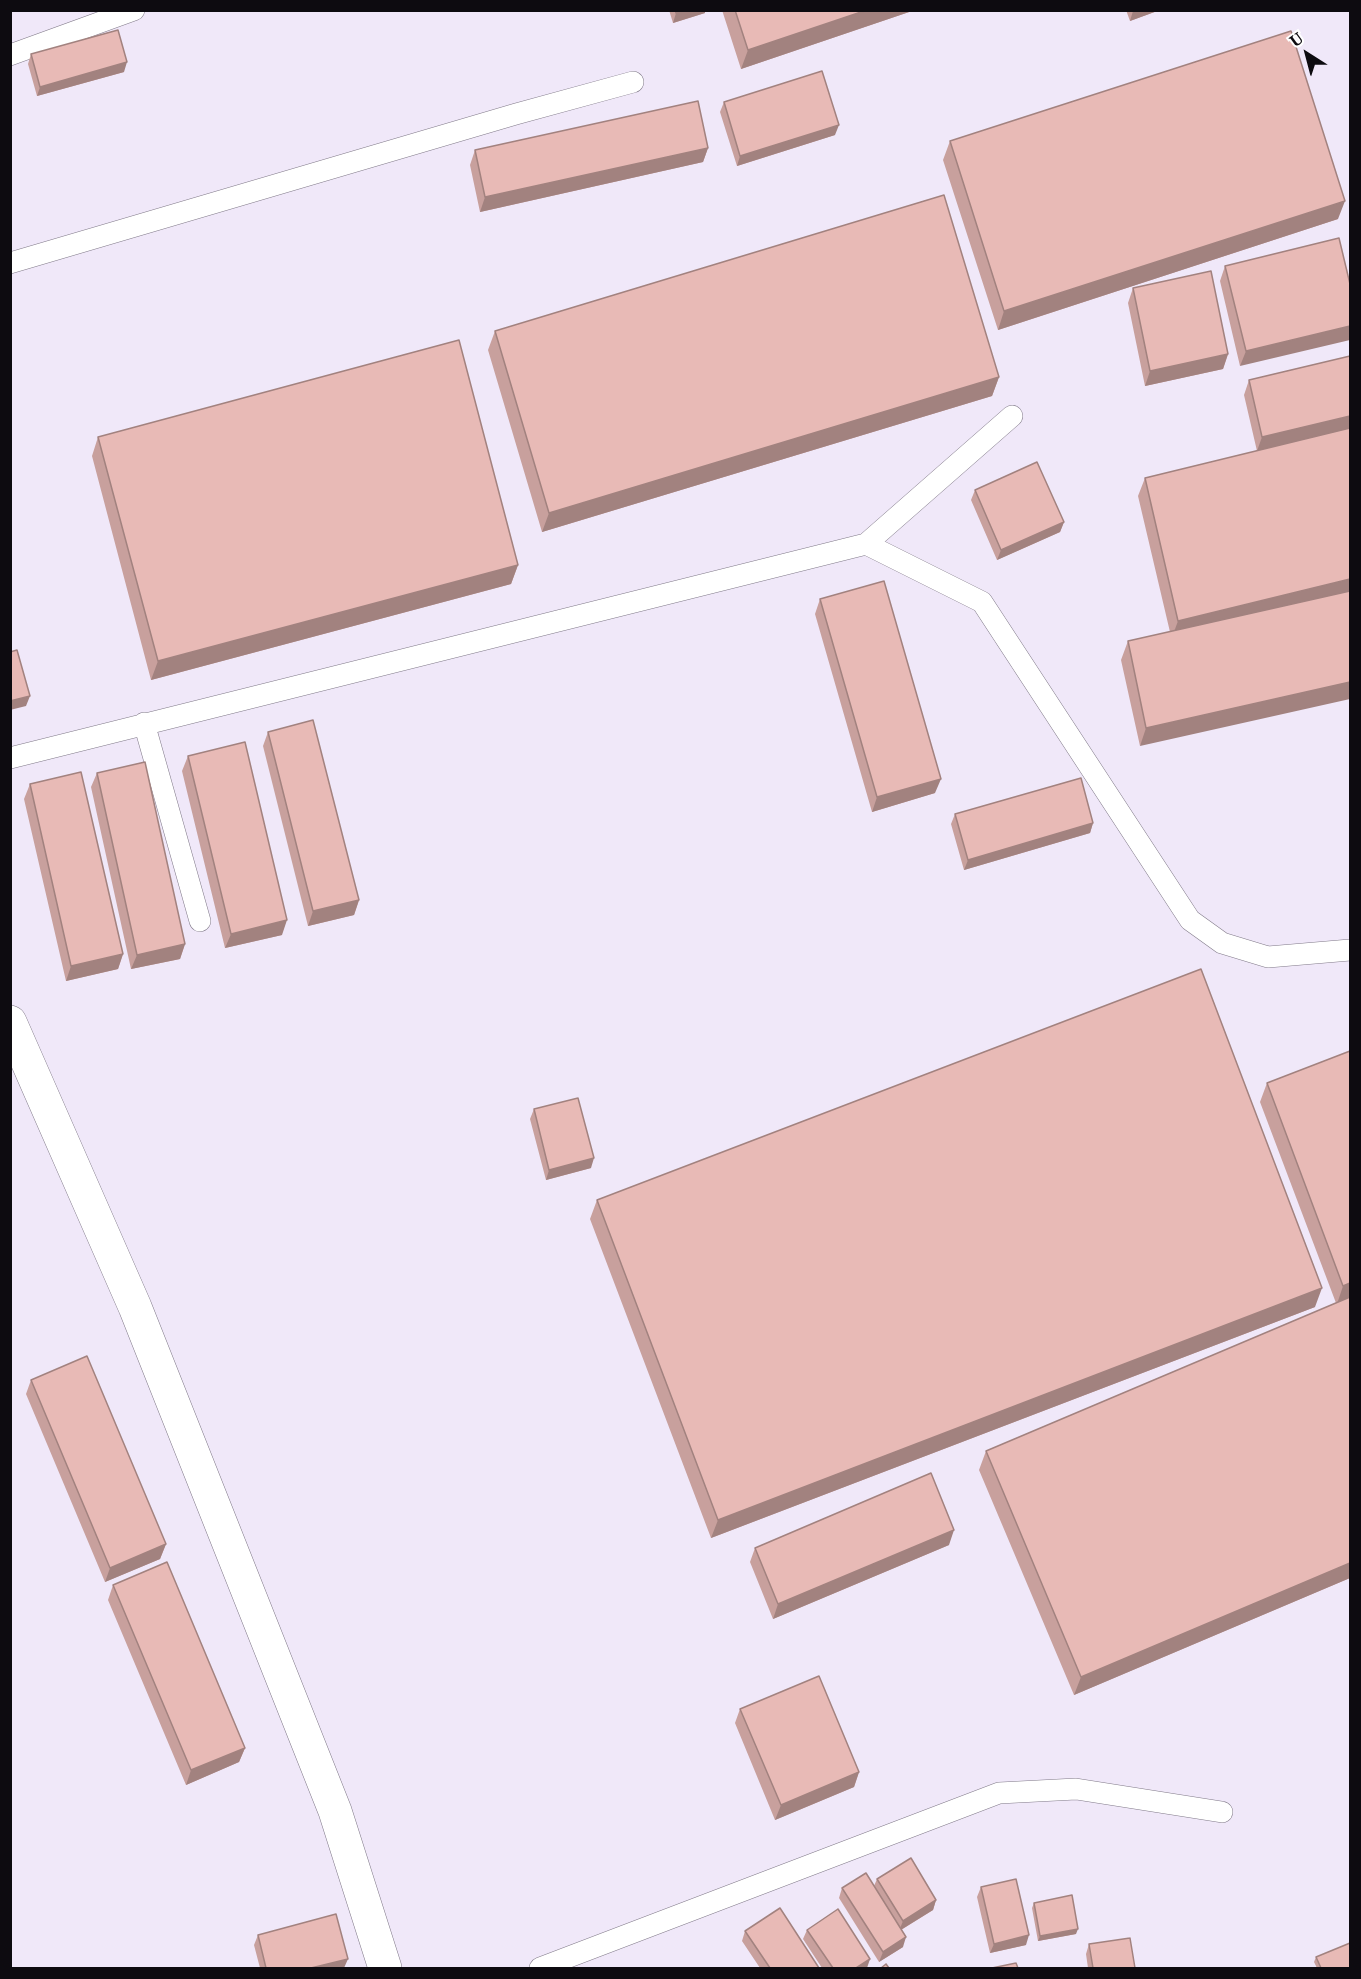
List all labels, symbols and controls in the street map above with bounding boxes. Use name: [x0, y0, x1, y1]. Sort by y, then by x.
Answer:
north arrow: [1277, 24, 1337, 84]
text: U: [1285, 27, 1308, 52]

